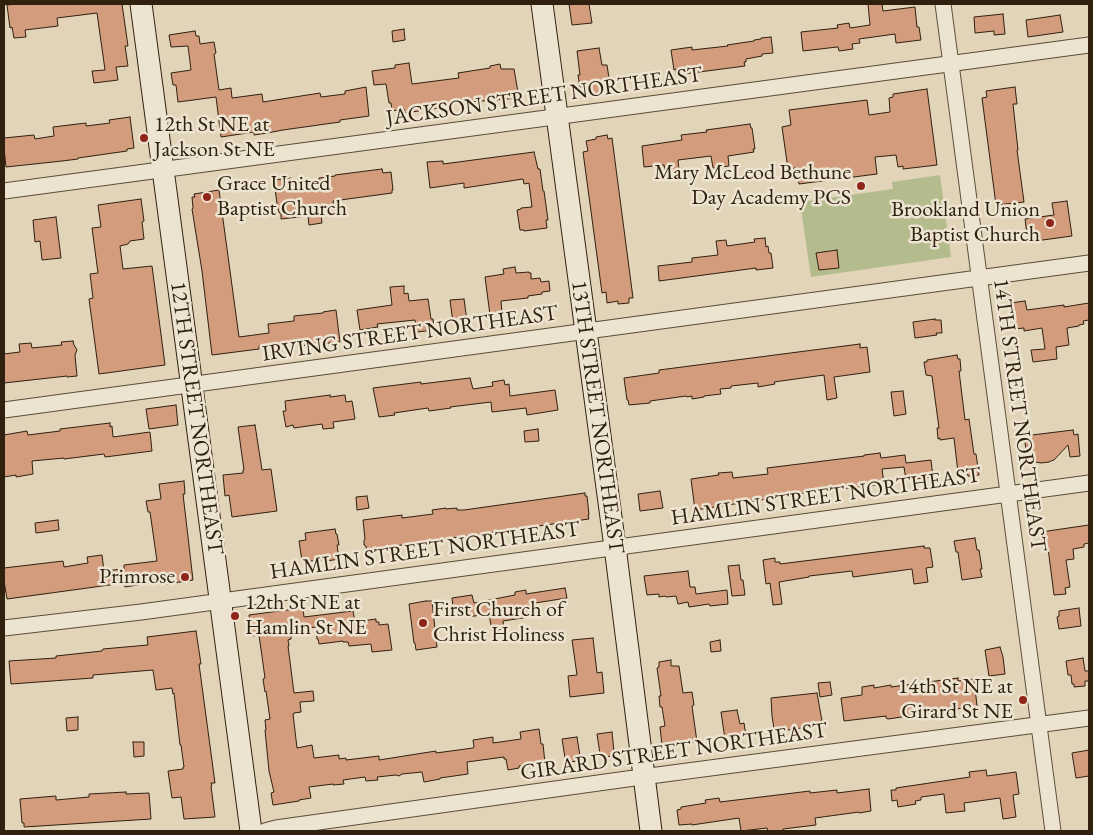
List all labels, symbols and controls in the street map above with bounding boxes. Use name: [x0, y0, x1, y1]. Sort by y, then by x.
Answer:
street label: JACKSON STREET NORTHEAST: [384, 62, 704, 132]
place label: 12th St NE at Jackson St NE: [154, 112, 275, 164]
marker: 12th St NE at Jackson St NE: [138, 132, 150, 144]
place label: Mary McLeod Bethune Day Academy PCS: [654, 160, 851, 212]
place label: Grace United Baptist Church: [217, 171, 347, 222]
marker: Mary McLeod Bethune Day Academy PCS: [855, 180, 867, 192]
marker: Grace United Baptist Church: [201, 191, 213, 203]
place label: Brookland Union Baptist Church: [891, 197, 1040, 248]
marker: Brookland Union Baptist Church: [1044, 217, 1056, 229]
street label: 14TH STREET NORTHEAST: [987, 277, 1051, 553]
street label: 13TH STREET NORTHEAST: [565, 279, 629, 555]
street label: 12TH STREET NORTHEAST: [164, 280, 228, 556]
street label: IRVING STREET NORTHEAST: [260, 300, 560, 368]
street label: HAMLIN STREET NORTHEAST: [669, 462, 983, 532]
street label: HAMLIN STREET NORTHEAST: [268, 516, 582, 586]
place label: Primrose: [99, 564, 175, 590]
marker: Primrose: [179, 571, 191, 583]
place label: 12th St NE at Hamlin St NE: [245, 590, 367, 641]
place label: First Church of Christ Holiness: [433, 597, 565, 648]
marker: 12th St NE at Hamlin St NE: [229, 610, 241, 622]
marker: First Church of Christ Holiness: [417, 617, 429, 629]
place label: 14th St NE at Girard St NE: [898, 674, 1013, 726]
marker: 14th St NE at Girard St NE: [1017, 694, 1029, 706]
street label: GIRARD STREET NORTHEAST: [519, 717, 829, 787]

